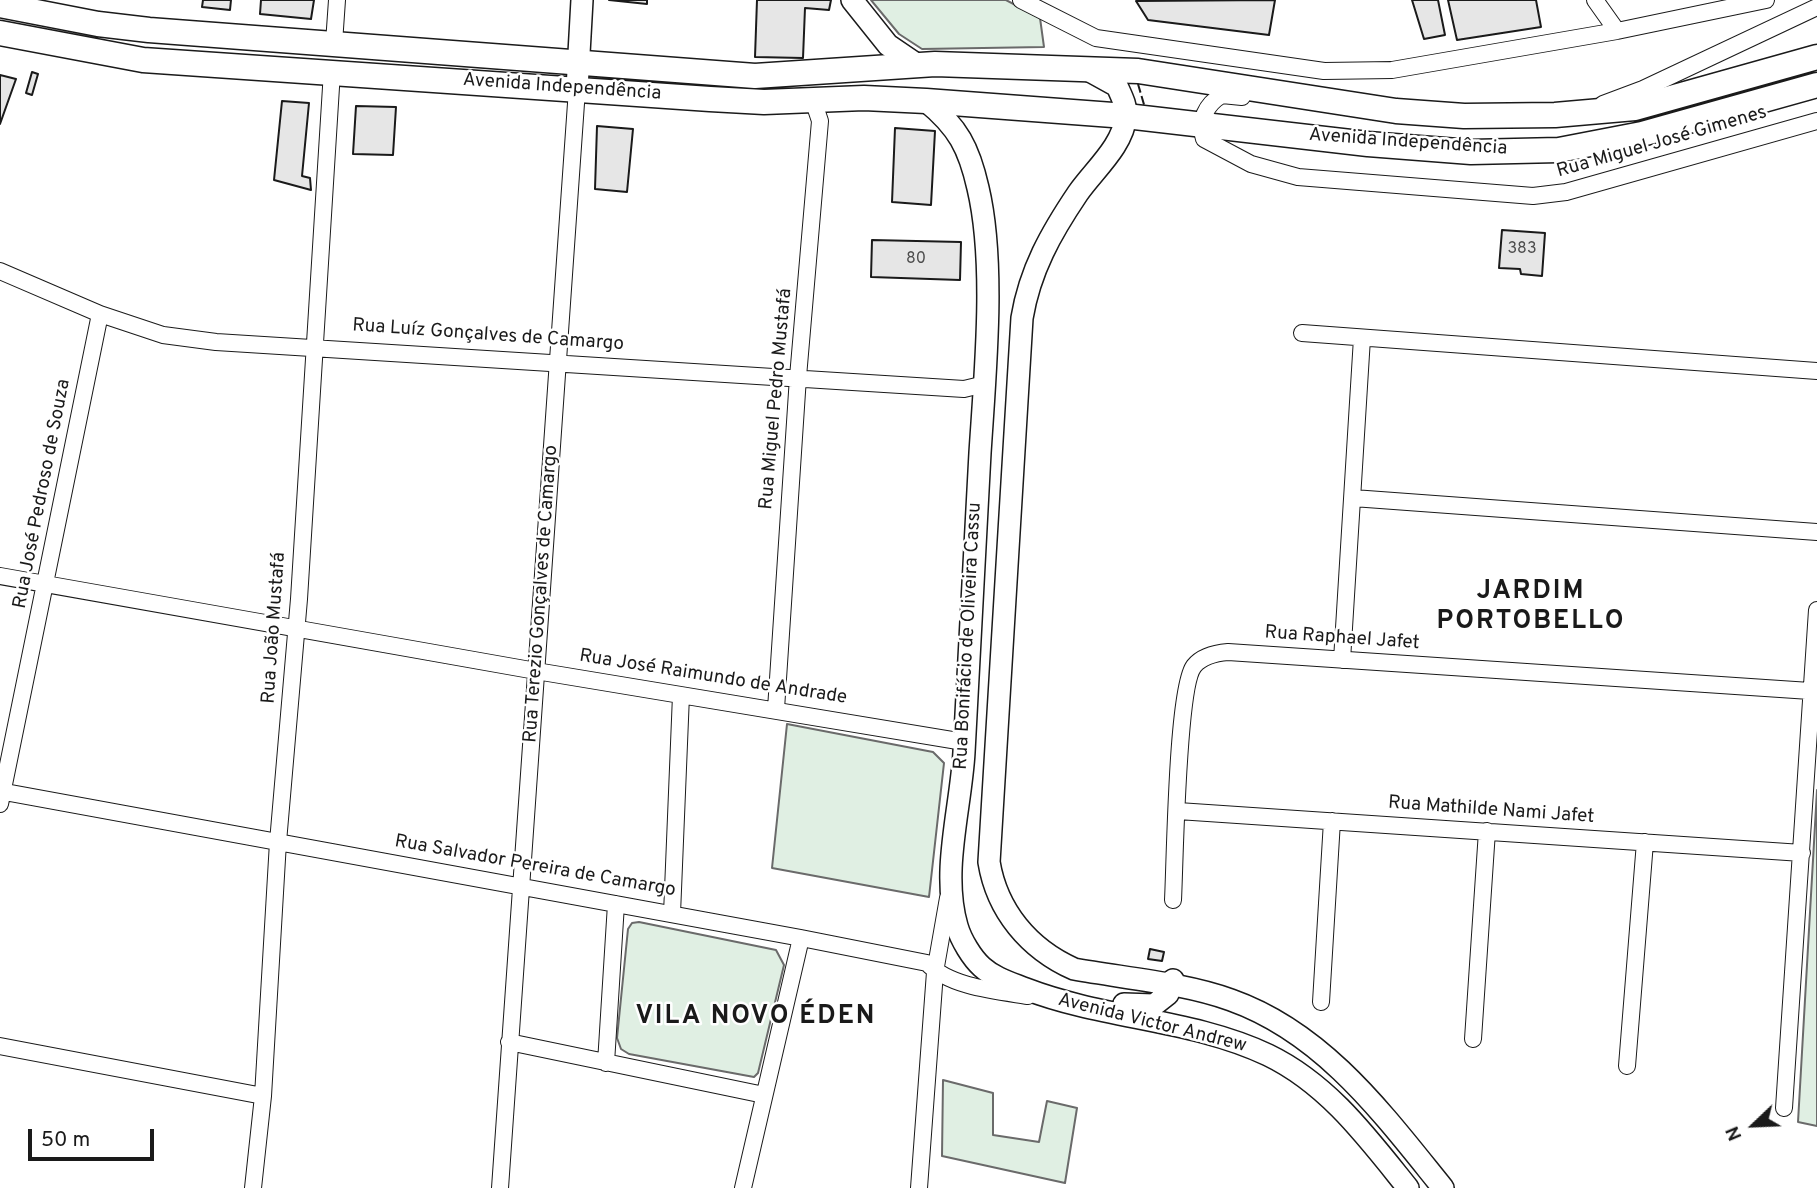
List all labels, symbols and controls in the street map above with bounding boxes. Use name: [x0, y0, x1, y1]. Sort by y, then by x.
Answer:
street label: Avenida Independência: [462, 70, 662, 106]
street label: Rua Miguel José Gimenes: [1554, 102, 1770, 184]
street label: Avenida Independência: [1308, 125, 1508, 161]
house number: 383: [1507, 240, 1537, 260]
house number: 80: [906, 250, 926, 270]
street label: Rua Miguel Pedro Mustafá: [756, 287, 798, 511]
street label: Rua Luíz Gonçalves de Camargo: [351, 315, 625, 357]
street label: Rua José Pedroso de Souza: [10, 377, 76, 611]
street label: Rua Terezio Gonçalves de Camargo: [520, 444, 564, 744]
street label: Rua Bonifácio de Oliveira Cassu: [951, 502, 987, 770]
street label: Rua João Mustafá: [258, 552, 292, 704]
district label: JARDIM PORTOBELLO: [1438, 577, 1624, 638]
street label: Rua Raphael Jafet: [1264, 622, 1420, 656]
street label: Rua José Raimundo de Andrade: [577, 646, 849, 710]
street label: Rua Mathilde Nami Jafet: [1387, 792, 1595, 830]
street label: Rua Salvador Pereira de Camargo: [393, 831, 677, 903]
street label: Avenida Victor Andrew: [1055, 990, 1249, 1058]
district label: VILA NOVO ÉDEN: [637, 1002, 875, 1034]
north arrow: [1719, 1090, 1789, 1160]
scale bar: [32, 1114, 158, 1158]
text: N: [1721, 1122, 1748, 1144]
text: 50 m: [41, 1127, 90, 1154]

